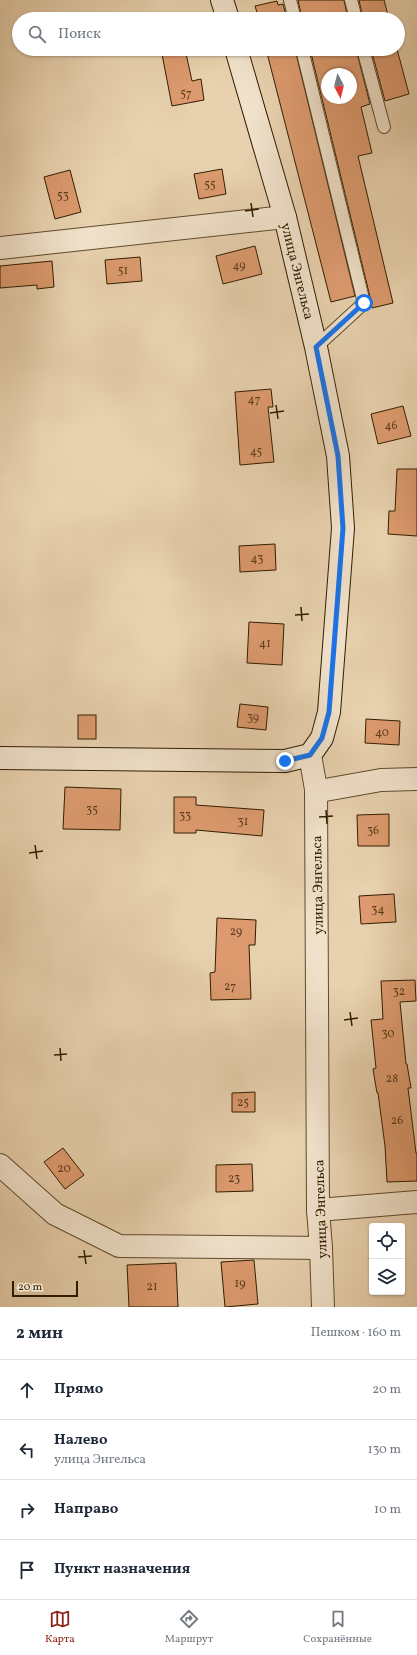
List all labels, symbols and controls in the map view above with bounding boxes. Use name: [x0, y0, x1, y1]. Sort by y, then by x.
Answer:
search box: [12, 12, 405, 56]
icon: search: [26, 23, 48, 45]
text: Поиск: [58, 24, 101, 45]
north arrow: [321, 68, 357, 104]
house number: 57: [180, 86, 192, 102]
house number: 55: [204, 177, 216, 193]
house number: 53: [57, 188, 69, 204]
street label: улица Энгельса: [275, 221, 318, 322]
house number: 49: [232, 258, 246, 274]
house number: 51: [118, 263, 128, 279]
route start: [355, 294, 373, 312]
house number: 47: [248, 392, 261, 408]
house number: 46: [384, 418, 398, 434]
house number: 45: [250, 444, 263, 460]
house number: 43: [251, 551, 263, 567]
house number: 41: [259, 636, 271, 652]
house number: 39: [247, 710, 259, 726]
house number: 40: [375, 725, 389, 741]
route end: [276, 752, 294, 770]
house number: 35: [86, 802, 98, 818]
house number: 33: [179, 808, 191, 824]
house number: 31: [238, 814, 248, 830]
house number: 36: [367, 823, 379, 839]
street label: улица Энгельса: [308, 835, 329, 935]
house number: 34: [371, 902, 385, 918]
house number: 29: [230, 924, 242, 940]
house number: 27: [224, 979, 236, 995]
house number: 32: [393, 984, 405, 1000]
house number: 30: [381, 1026, 395, 1042]
house number: 28: [386, 1071, 398, 1087]
house number: 25: [237, 1095, 249, 1111]
house number: 26: [391, 1113, 403, 1129]
street label: улица Энгельса: [310, 1159, 333, 1259]
house number: 20: [57, 1161, 71, 1177]
house number: 23: [228, 1171, 240, 1187]
map controls: [369, 1223, 405, 1295]
button: locate: [369, 1223, 405, 1259]
button: layers: [369, 1259, 405, 1295]
house number: 19: [235, 1276, 245, 1292]
scale bar: [12, 1279, 78, 1298]
house number: 21: [146, 1279, 158, 1295]
text: 20 m: [18, 1280, 42, 1295]
text: 2 мин: [16, 1322, 63, 1345]
text: Пешком · 160 m: [311, 1324, 401, 1342]
icon: ahead: [16, 1379, 38, 1401]
text: Прямо: [54, 1379, 103, 1400]
text: 20 m: [372, 1381, 401, 1399]
text: Налево: [54, 1430, 108, 1451]
icon: left: [16, 1439, 38, 1461]
text: 130 m: [368, 1441, 401, 1459]
text: улица Энгельса: [54, 1451, 146, 1469]
icon: right: [16, 1499, 38, 1521]
text: Направо: [54, 1499, 118, 1520]
text: 10 m: [374, 1501, 401, 1519]
icon: arrive: [16, 1559, 38, 1581]
text: Пункт назначения: [54, 1559, 190, 1580]
tab: Карта: [45, 1608, 75, 1647]
tab: Маршрут: [165, 1608, 213, 1647]
tab: Сохранённые: [303, 1608, 372, 1647]

